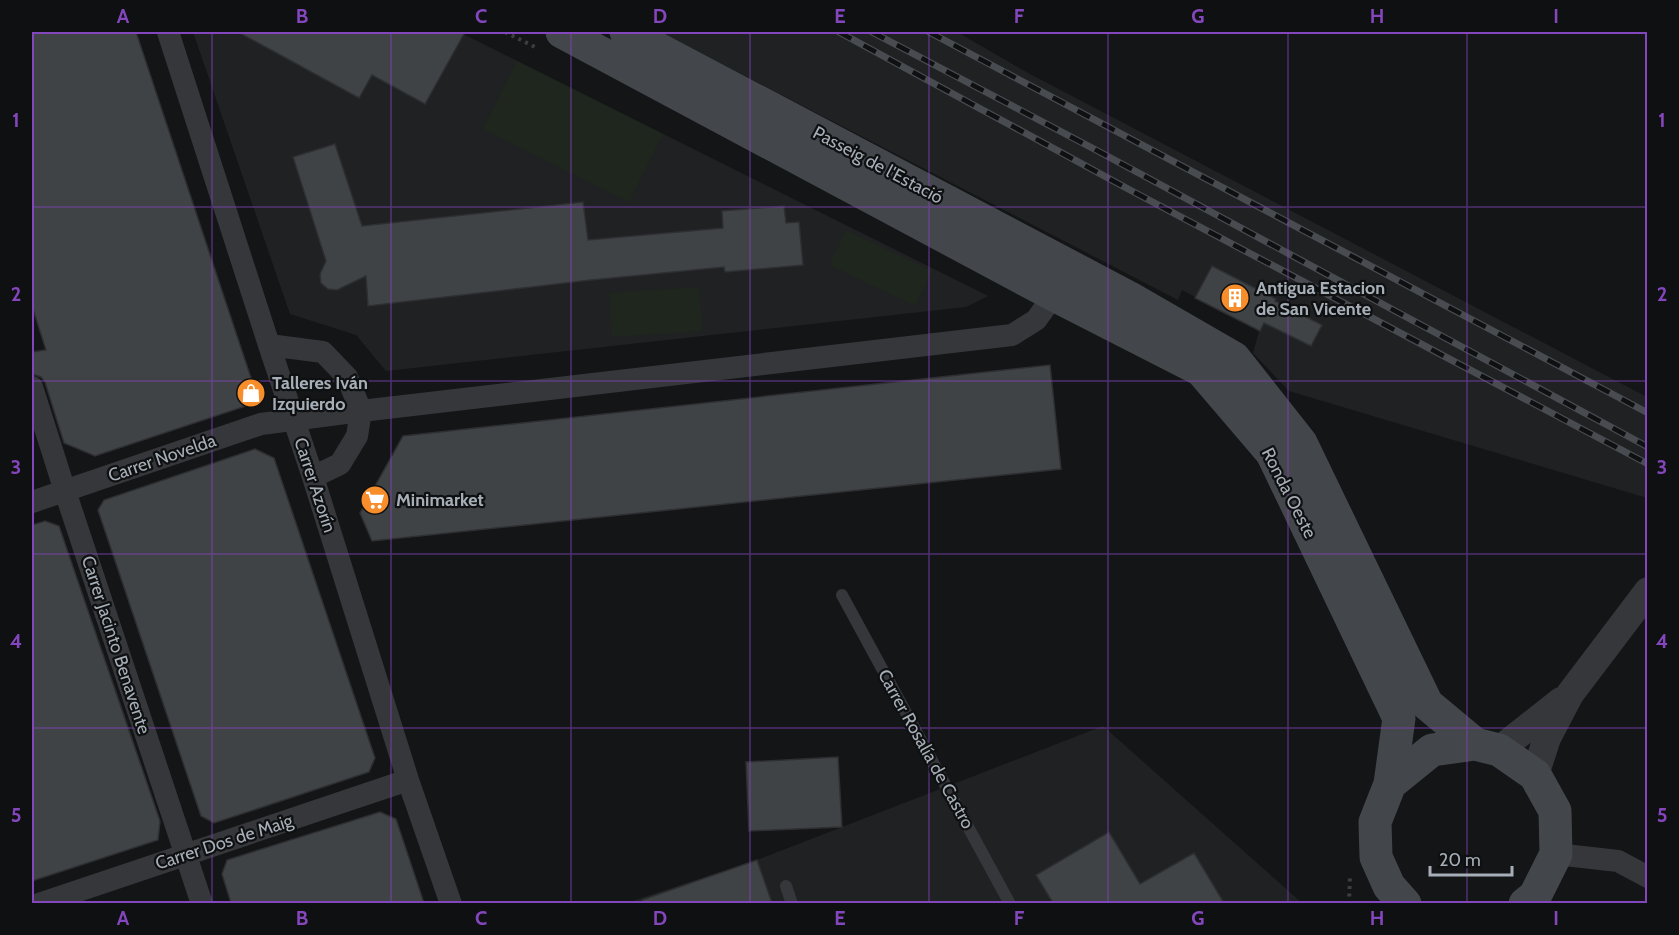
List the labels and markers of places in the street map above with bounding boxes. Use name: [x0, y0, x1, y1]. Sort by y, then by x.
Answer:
place label: Antigua Estacion de San Vicente: [1256, 277, 1385, 320]
building icon: Antigua Estacion de San Vicente: [1219, 282, 1251, 314]
place label: Talleres Iván Izquierdo: [272, 372, 368, 415]
shop icon: Talleres Iván Izquierdo: [235, 377, 267, 409]
supermarket icon: Minimarket: [359, 484, 391, 516]
place label: Minimarket: [396, 489, 484, 511]

